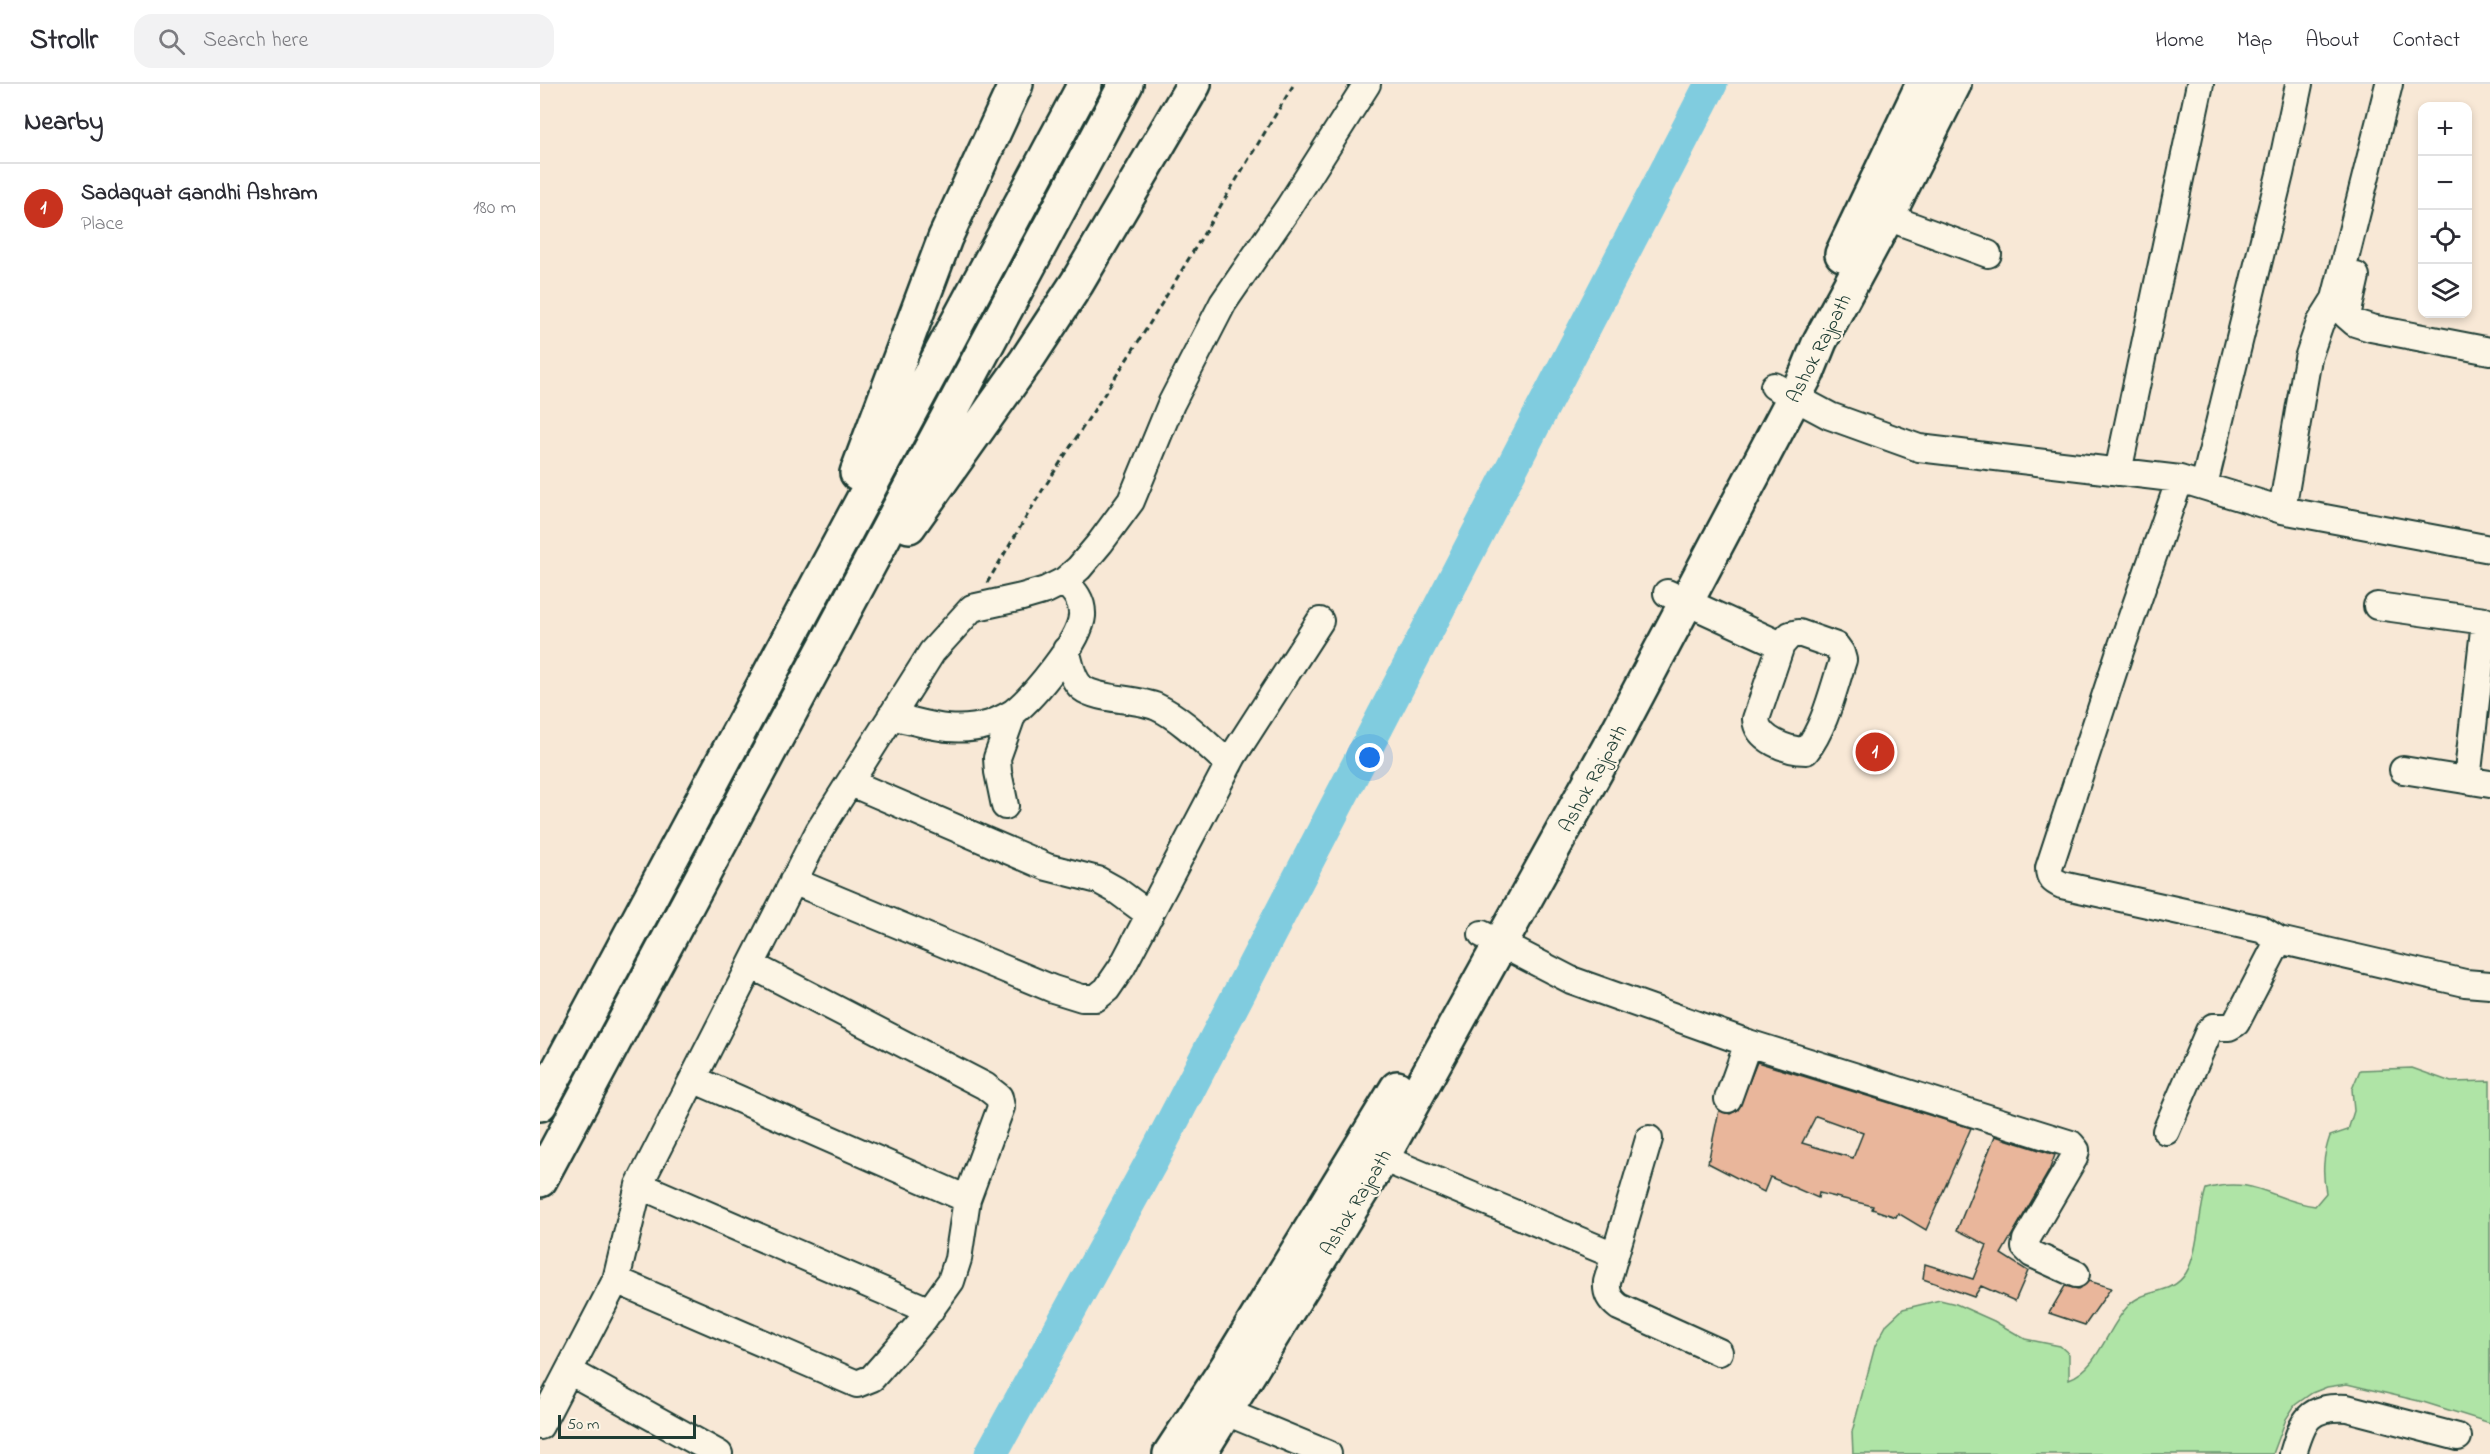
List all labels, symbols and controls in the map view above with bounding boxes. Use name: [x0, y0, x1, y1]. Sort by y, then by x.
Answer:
search box: [134, 14, 554, 68]
text: Strollr: [30, 21, 98, 62]
icon: search: [155, 25, 188, 58]
text: Search here: [203, 25, 308, 57]
text: Home: [2155, 26, 2204, 56]
text: Map: [2237, 26, 2272, 56]
text: About: [2305, 26, 2359, 56]
text: Contact: [2392, 26, 2460, 56]
map controls: [2418, 102, 2472, 318]
button: +: [2418, 102, 2472, 156]
text: Nearby: [24, 104, 103, 142]
button: −: [2418, 156, 2472, 210]
text: Sadaquat Gandhi Ashram: [81, 178, 317, 210]
text: 1: [40, 194, 47, 223]
text: 180 m: [473, 194, 516, 223]
text: Place: [81, 210, 123, 239]
button: locate: [2418, 210, 2472, 264]
button: layers: [2418, 264, 2472, 318]
street label: Ashok Rajpath: [1780, 289, 1860, 409]
street label: Ashok Rajpath: [1553, 720, 1636, 838]
pin: 1: [1856, 730, 1894, 774]
your location: [1355, 743, 1384, 772]
street label: Ashok Rajpath: [1314, 1145, 1400, 1262]
scale bar: [558, 1412, 696, 1440]
text: 50 m: [567, 1413, 599, 1437]

